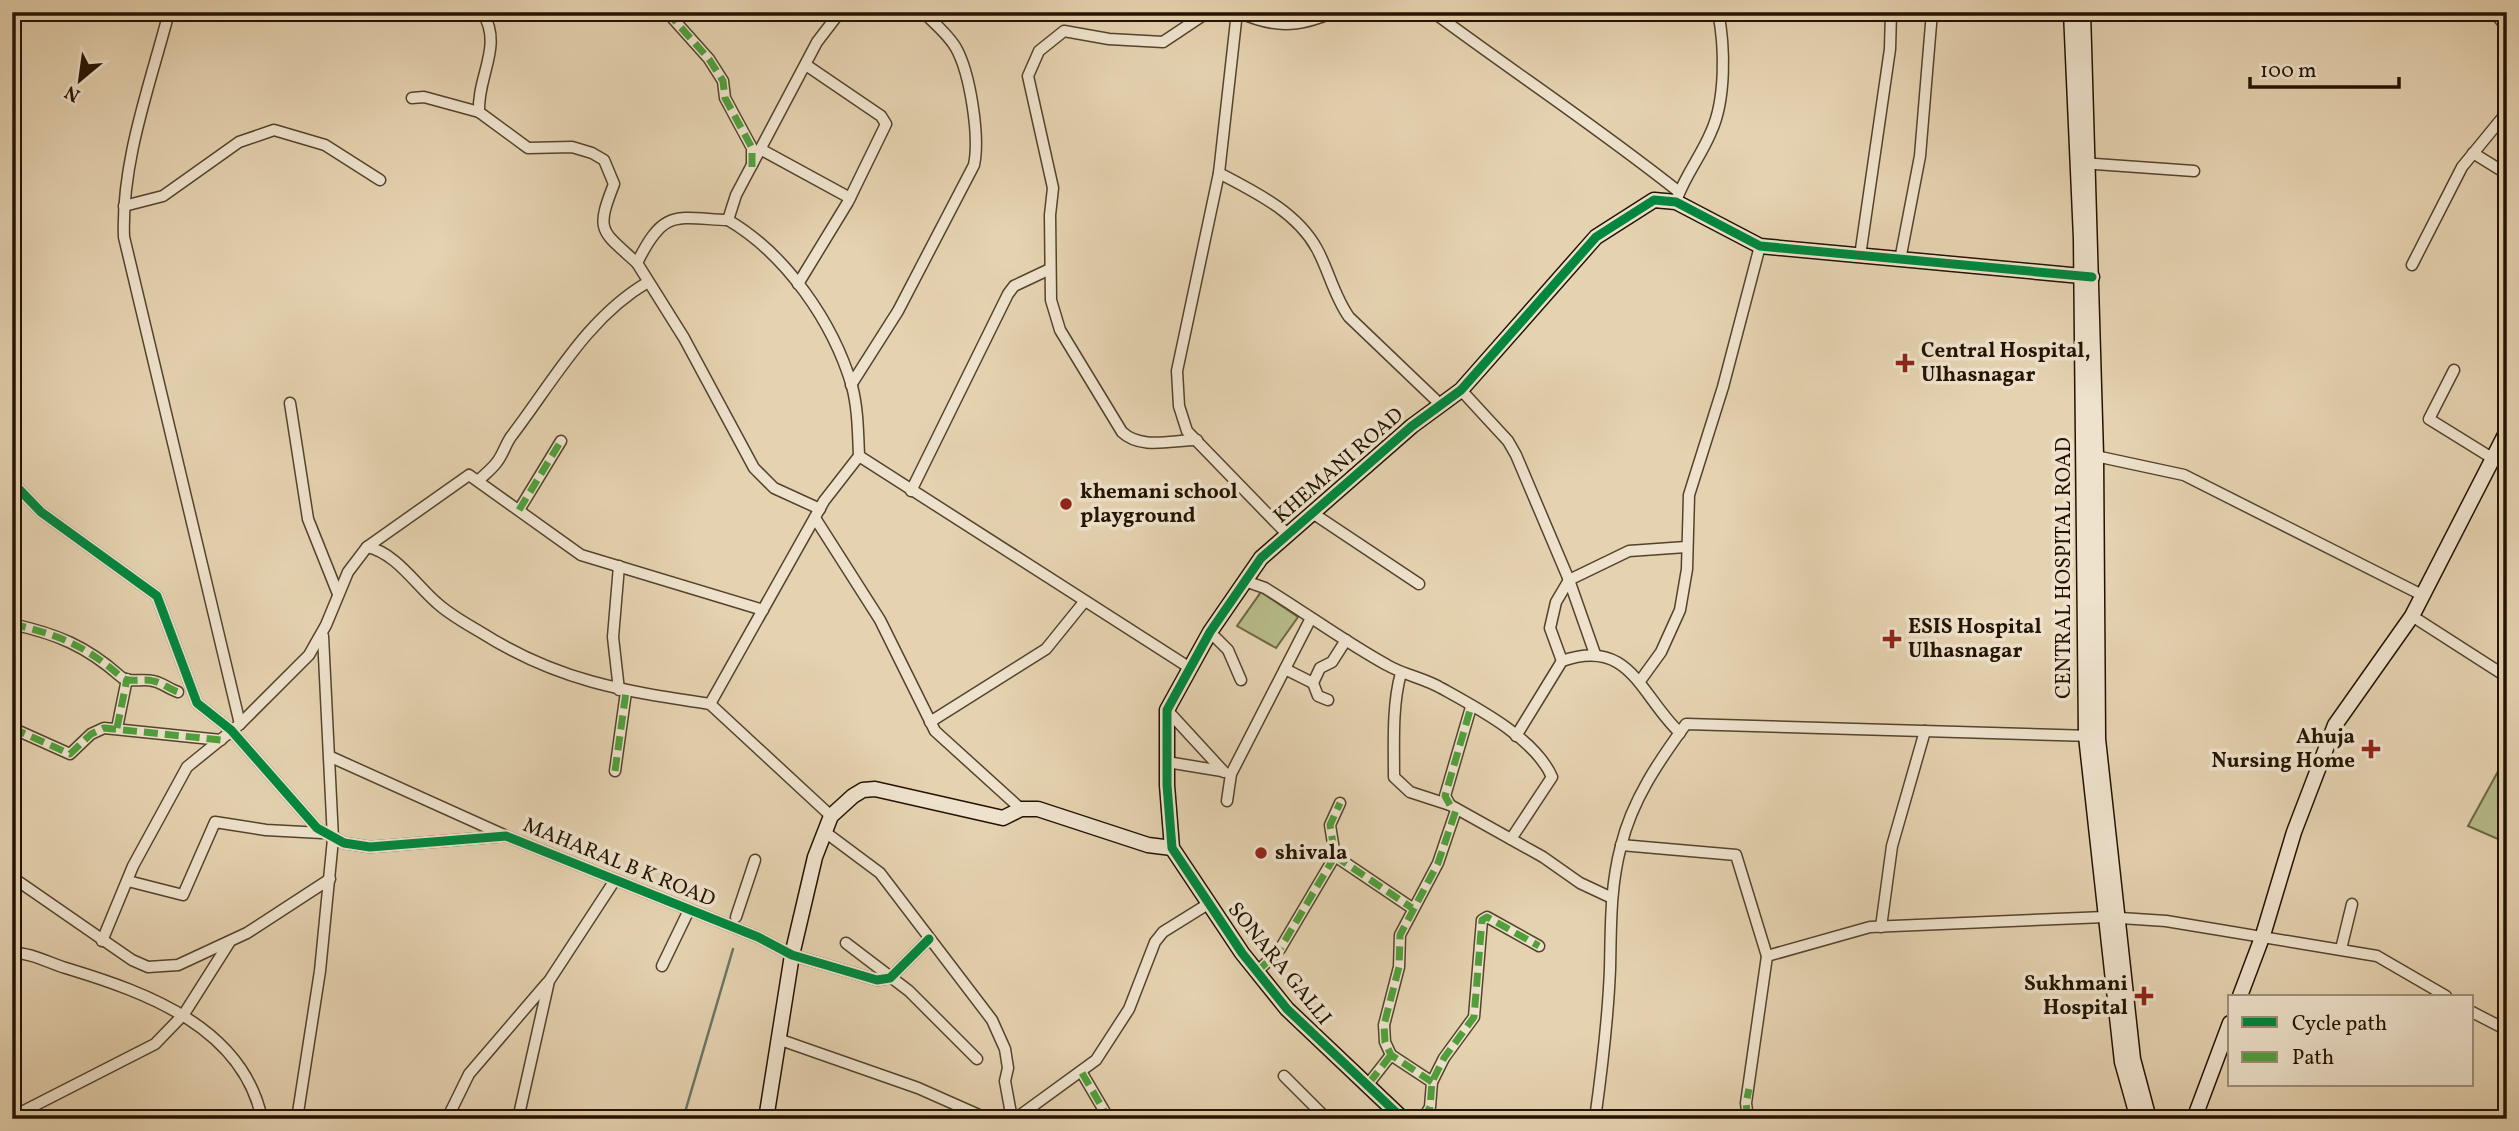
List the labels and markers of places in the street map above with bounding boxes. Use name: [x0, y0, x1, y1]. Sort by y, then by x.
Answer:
place label: Central Hospital, Ulhasnagar: [1921, 337, 2091, 390]
marker: Central Hospital, Ulhasnagar: [1895, 353, 1915, 373]
place label: khemani school playground: [1080, 478, 1238, 531]
marker: khemani school playground: [1058, 496, 1074, 512]
place label: ESIS Hospital Ulhasnagar: [1908, 613, 2042, 666]
marker: ESIS Hospital Ulhasnagar: [1882, 629, 1902, 649]
place label: Ahuja Nursing Home: [2212, 723, 2355, 776]
marker: Ahuja Nursing Home: [2361, 739, 2381, 759]
place label: shivala: [1275, 839, 1347, 868]
marker: shivala: [1253, 845, 1269, 861]
place label: Sukhmani Hospital: [2024, 970, 2128, 1023]
marker: Sukhmani Hospital: [2134, 986, 2154, 1006]

